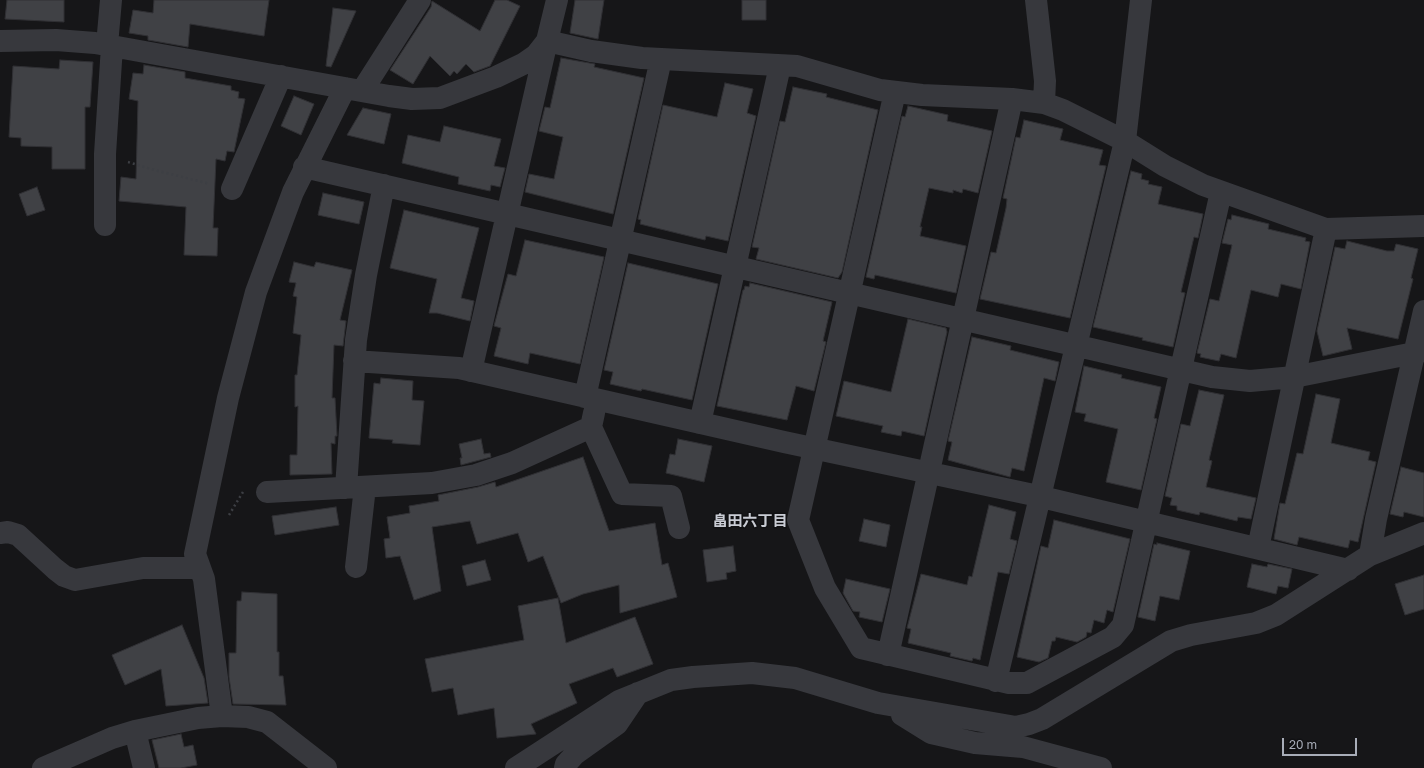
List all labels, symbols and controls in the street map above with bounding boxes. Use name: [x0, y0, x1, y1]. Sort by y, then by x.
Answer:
district label: 畠田六丁目: [713, 512, 787, 530]
scale bar: [1284, 730, 1359, 756]
text: 20 m: [1289, 737, 1317, 752]

